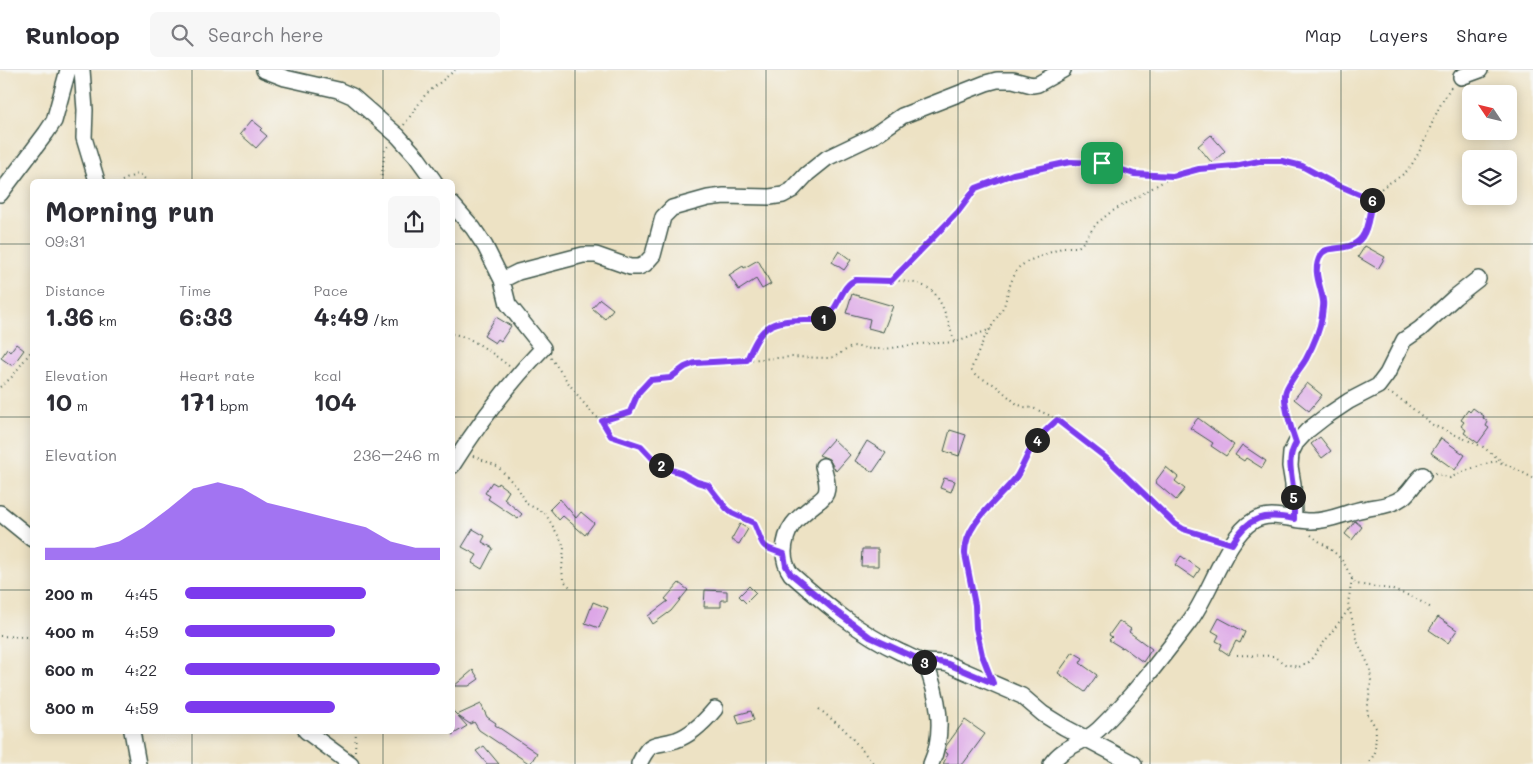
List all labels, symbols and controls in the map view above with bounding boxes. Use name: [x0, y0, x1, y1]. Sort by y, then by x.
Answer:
search box: [150, 12, 500, 57]
text: Runloop: [25, 19, 120, 50]
icon: search: [168, 21, 196, 49]
text: Search here: [208, 22, 323, 47]
text: Map: [1305, 23, 1341, 47]
text: Layers: [1369, 23, 1428, 47]
text: Share: [1456, 23, 1508, 47]
north arrow: [1462, 85, 1518, 140]
map controls: [1462, 85, 1517, 205]
pin: [1081, 142, 1123, 184]
icon: arrive: [1088, 149, 1116, 177]
button: layers: [1462, 150, 1517, 205]
pin: 6: [1360, 188, 1384, 212]
text: 6: [1368, 191, 1377, 210]
text: Morning run: [45, 193, 214, 229]
button: share: [388, 196, 440, 248]
text: 09:31: [45, 230, 86, 251]
text: Distance: [45, 281, 105, 300]
text: Time: [179, 281, 211, 300]
text: Pace: [314, 281, 348, 300]
text: 1.36: [45, 300, 94, 332]
text: 6:33: [179, 300, 232, 332]
text: 4:49: [314, 300, 368, 332]
pin: 1: [810, 306, 836, 330]
text: 1: [820, 309, 827, 328]
text: km: [94, 311, 117, 330]
text: /km: [368, 311, 399, 330]
text: Elevation: [45, 366, 108, 385]
text: Heart rate: [179, 366, 255, 385]
text: kcal: [314, 366, 342, 385]
text: 10: [45, 385, 72, 417]
text: 171: [179, 385, 215, 417]
text: 104: [314, 385, 357, 417]
text: m: [72, 396, 88, 415]
text: bpm: [215, 396, 249, 415]
pin: 4: [1024, 428, 1050, 452]
text: 4: [1033, 431, 1042, 450]
text: Elevation: [45, 444, 117, 465]
text: 236–246 m: [353, 444, 440, 465]
pin: 2: [648, 452, 674, 478]
text: 2: [658, 456, 665, 475]
pin: 5: [1280, 484, 1306, 510]
text: 5: [1289, 488, 1298, 507]
text: 200 m: [45, 583, 93, 604]
text: 4:45: [125, 583, 158, 604]
text: 400 m: [45, 621, 94, 642]
text: 4:59: [125, 621, 158, 642]
pin: 3: [912, 650, 936, 674]
text: 3: [920, 653, 929, 672]
text: 600 m: [45, 659, 94, 680]
text: 4:22: [125, 659, 157, 680]
text: 800 m: [45, 697, 94, 718]
text: 4:59: [125, 697, 158, 718]

